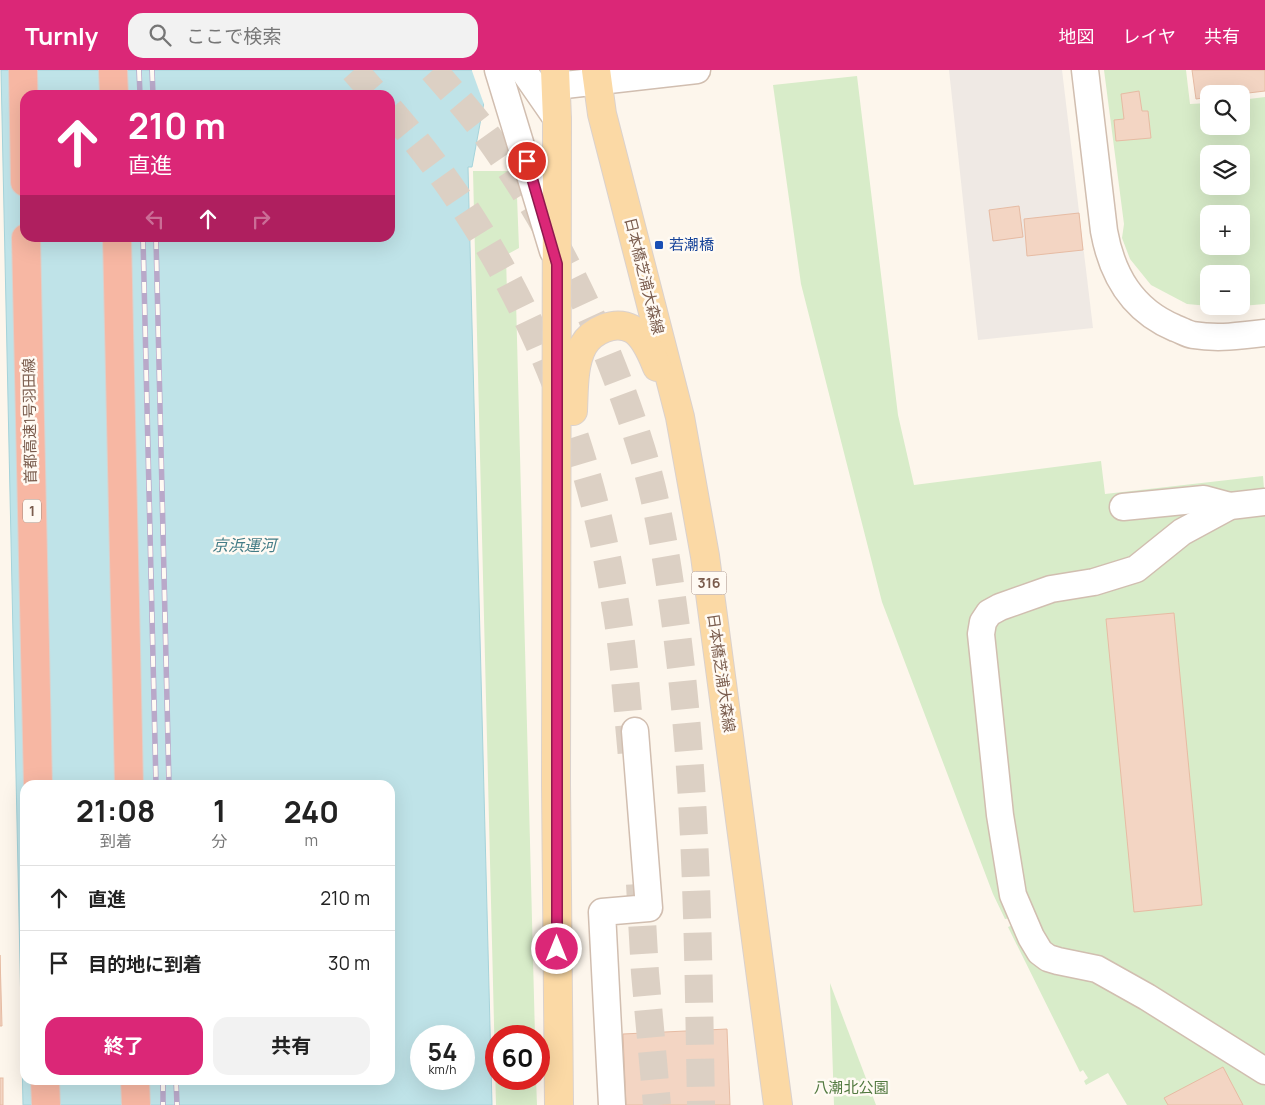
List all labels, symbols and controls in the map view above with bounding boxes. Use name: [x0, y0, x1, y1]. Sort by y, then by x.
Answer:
search box: [128, 13, 478, 58]
text: Turnly: [25, 19, 98, 52]
icon: search: [146, 21, 174, 49]
text: ここで検索: [186, 23, 281, 49]
text: 地図: [1059, 24, 1095, 48]
text: レイヤ: [1123, 24, 1176, 48]
text: 共有: [1204, 24, 1240, 48]
map controls: [1200, 85, 1250, 315]
button: search: [1200, 85, 1250, 135]
text: 210 m: [128, 102, 226, 150]
icon: ahead: [45, 110, 110, 175]
pin: [506, 140, 548, 182]
button: layers: [1200, 145, 1250, 195]
icon: arrive: [513, 147, 541, 175]
text: 直進: [128, 150, 172, 180]
icon: left: [141, 205, 169, 233]
icon: ahead: [194, 205, 222, 233]
icon: right: [247, 205, 275, 233]
button: +: [1200, 205, 1250, 255]
street label: 日本橋芝浦大森線: [620, 215, 669, 337]
place label: 若潮橋: [669, 234, 714, 255]
marker: 若潮橋: [653, 239, 665, 251]
button: −: [1200, 265, 1250, 315]
street label: 首都高速1号羽田線: [18, 358, 41, 484]
road number: 1: [23, 500, 41, 522]
water label: 京浜運河: [212, 534, 279, 556]
road number: 316: [692, 572, 726, 594]
street label: 日本橋芝浦大森線: [703, 612, 740, 734]
text: 21:08: [76, 790, 155, 831]
text: 1: [213, 790, 226, 831]
text: 240: [284, 791, 339, 832]
text: m: [305, 829, 318, 851]
text: 到着: [100, 830, 132, 852]
text: 分: [212, 830, 228, 852]
icon: ahead: [45, 884, 73, 912]
text: 210 m: [320, 885, 370, 911]
text: 直進: [88, 886, 126, 912]
position arrow: [530, 922, 582, 974]
icon: arrive: [45, 949, 73, 977]
text: 30 m: [328, 950, 370, 976]
text: 目的地に到着: [88, 951, 202, 977]
button: 終了: [45, 1017, 203, 1075]
button: 共有: [213, 1017, 370, 1075]
speed limit sign: 60: [485, 1025, 550, 1090]
text: 54: [428, 1034, 457, 1069]
text: km/h: [429, 1061, 456, 1078]
park label: 八潮北公園: [813, 1077, 889, 1098]

